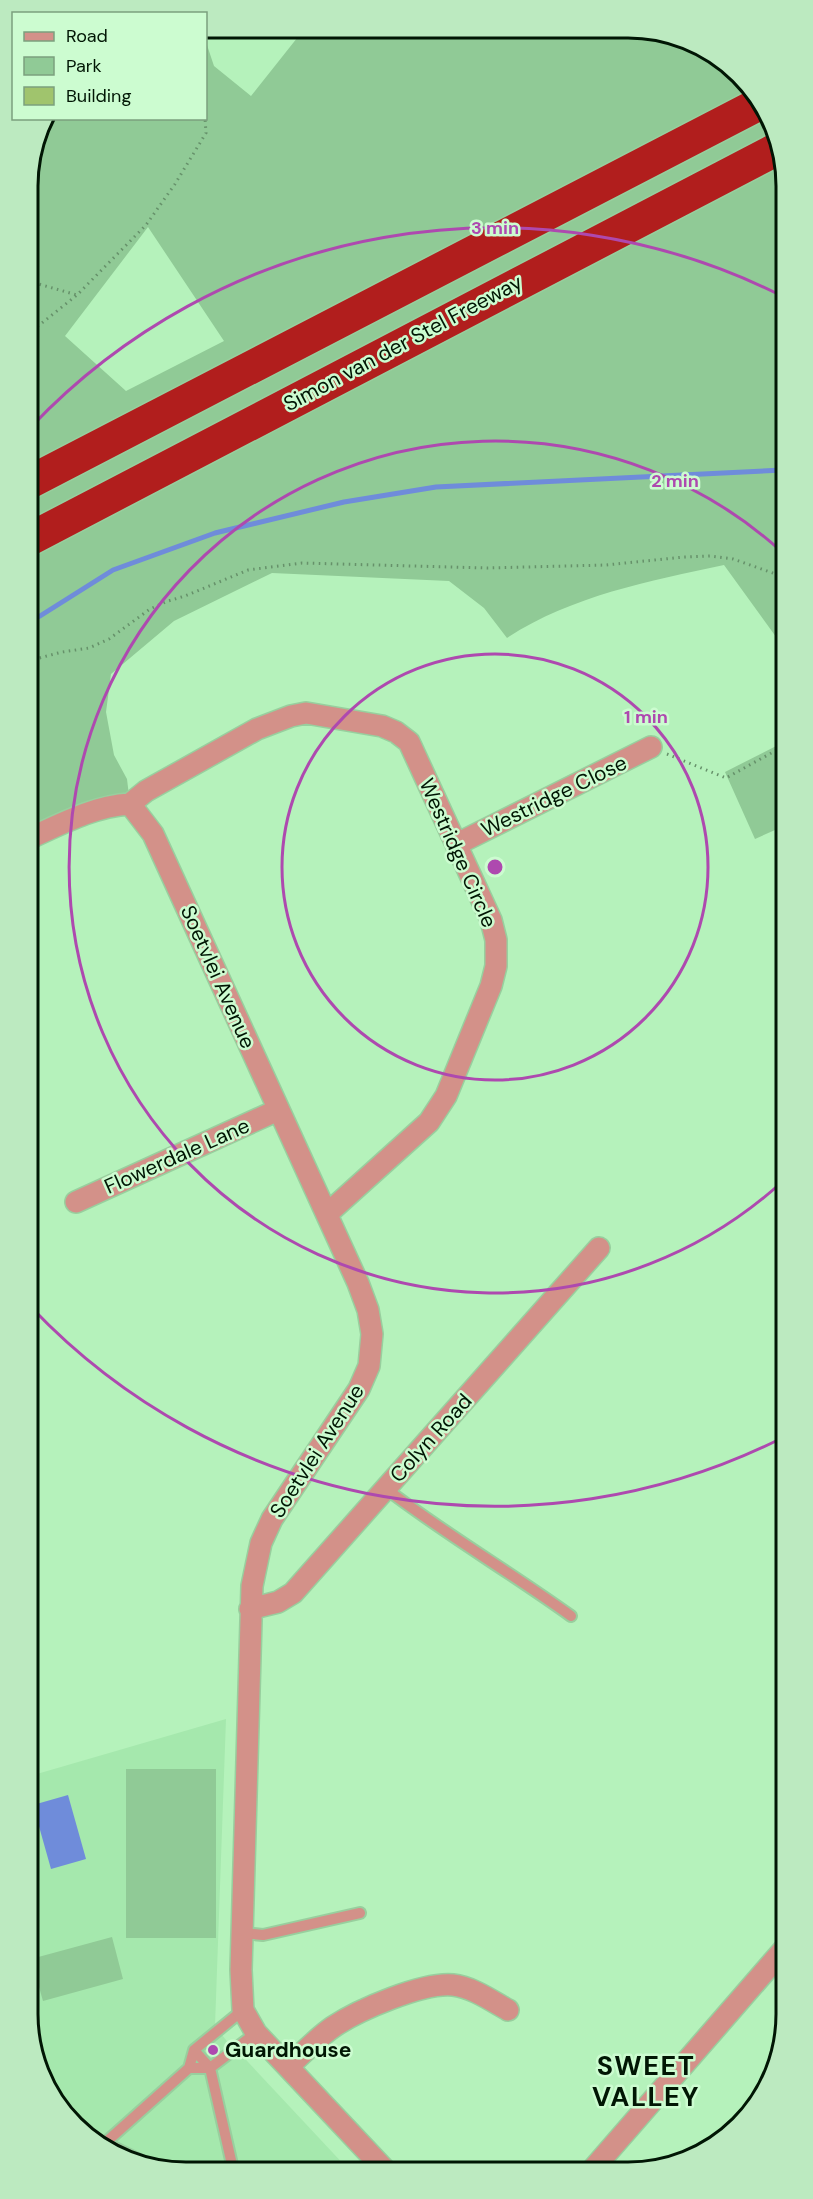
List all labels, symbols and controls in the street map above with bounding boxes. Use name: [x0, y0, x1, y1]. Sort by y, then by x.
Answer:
legend: [12, 12, 207, 120]
text: Road: [66, 24, 108, 48]
text: Park: [66, 54, 102, 78]
text: Building: [66, 84, 131, 108]
text: 3 min: [471, 216, 519, 240]
street label: Simon van der Stel Freeway: [279, 268, 528, 418]
text: 2 min: [651, 469, 699, 493]
text: 1 min: [624, 705, 668, 729]
street label: Westridge Close: [476, 749, 632, 843]
street label: Westridge Circle: [413, 774, 503, 932]
centre of rings: [485, 857, 505, 877]
street label: Soetvlei Avenue: [174, 901, 262, 1053]
street label: Flowerdale Lane: [100, 1111, 254, 1201]
street label: Soetvlei Avenue: [263, 1379, 371, 1523]
street label: Colyn Road: [384, 1388, 478, 1488]
place label: Guardhouse: [225, 2036, 351, 2064]
marker: Guardhouse: [206, 2043, 220, 2057]
district label: SWEET VALLEY: [592, 2048, 700, 2114]

